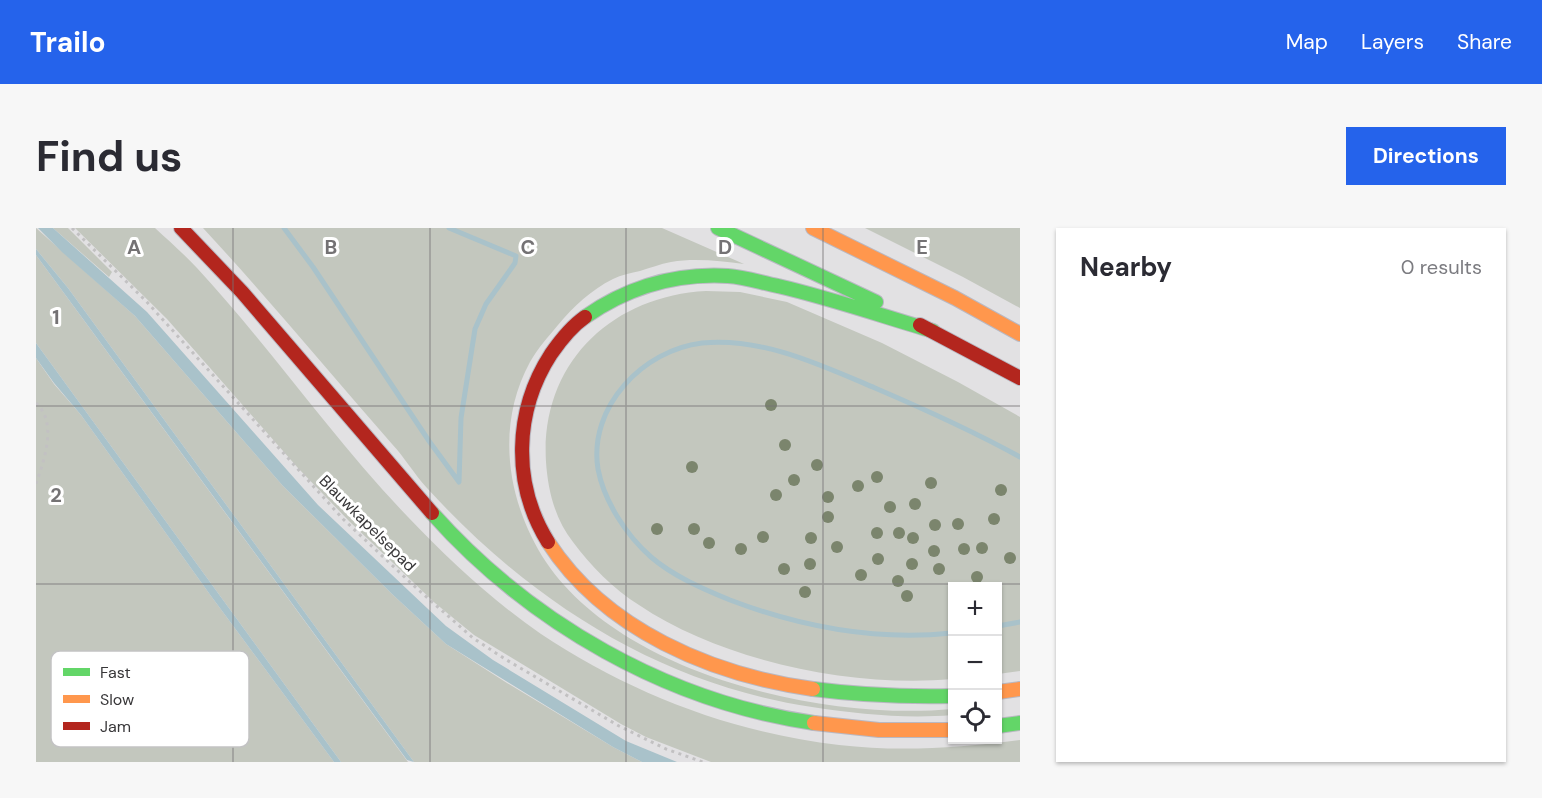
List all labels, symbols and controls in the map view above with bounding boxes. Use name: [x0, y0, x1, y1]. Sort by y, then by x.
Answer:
text: Trailo: [30, 24, 106, 61]
text: Map: [1286, 28, 1328, 56]
text: Layers: [1361, 28, 1424, 56]
text: Share: [1457, 28, 1512, 56]
button: Directions: [1346, 127, 1506, 185]
text: Find us: [36, 129, 182, 184]
text: A: [127, 234, 141, 260]
text: B: [325, 234, 337, 260]
text: C: [521, 234, 535, 260]
text: D: [718, 234, 732, 260]
text: E: [916, 234, 928, 260]
text: Nearby: [1080, 250, 1172, 284]
text: 0 results: [1401, 254, 1482, 280]
text: 1: [52, 304, 60, 330]
street label: Blauwkapelsepad: [315, 470, 421, 576]
text: 2: [50, 482, 62, 508]
map controls: [948, 582, 1002, 744]
button: +: [948, 582, 1002, 636]
button: −: [948, 636, 1002, 690]
legend: [51, 651, 249, 747]
text: Fast: [100, 662, 131, 683]
text: Slow: [100, 689, 134, 710]
button: locate: [948, 690, 1002, 744]
text: Jam: [100, 716, 131, 737]

